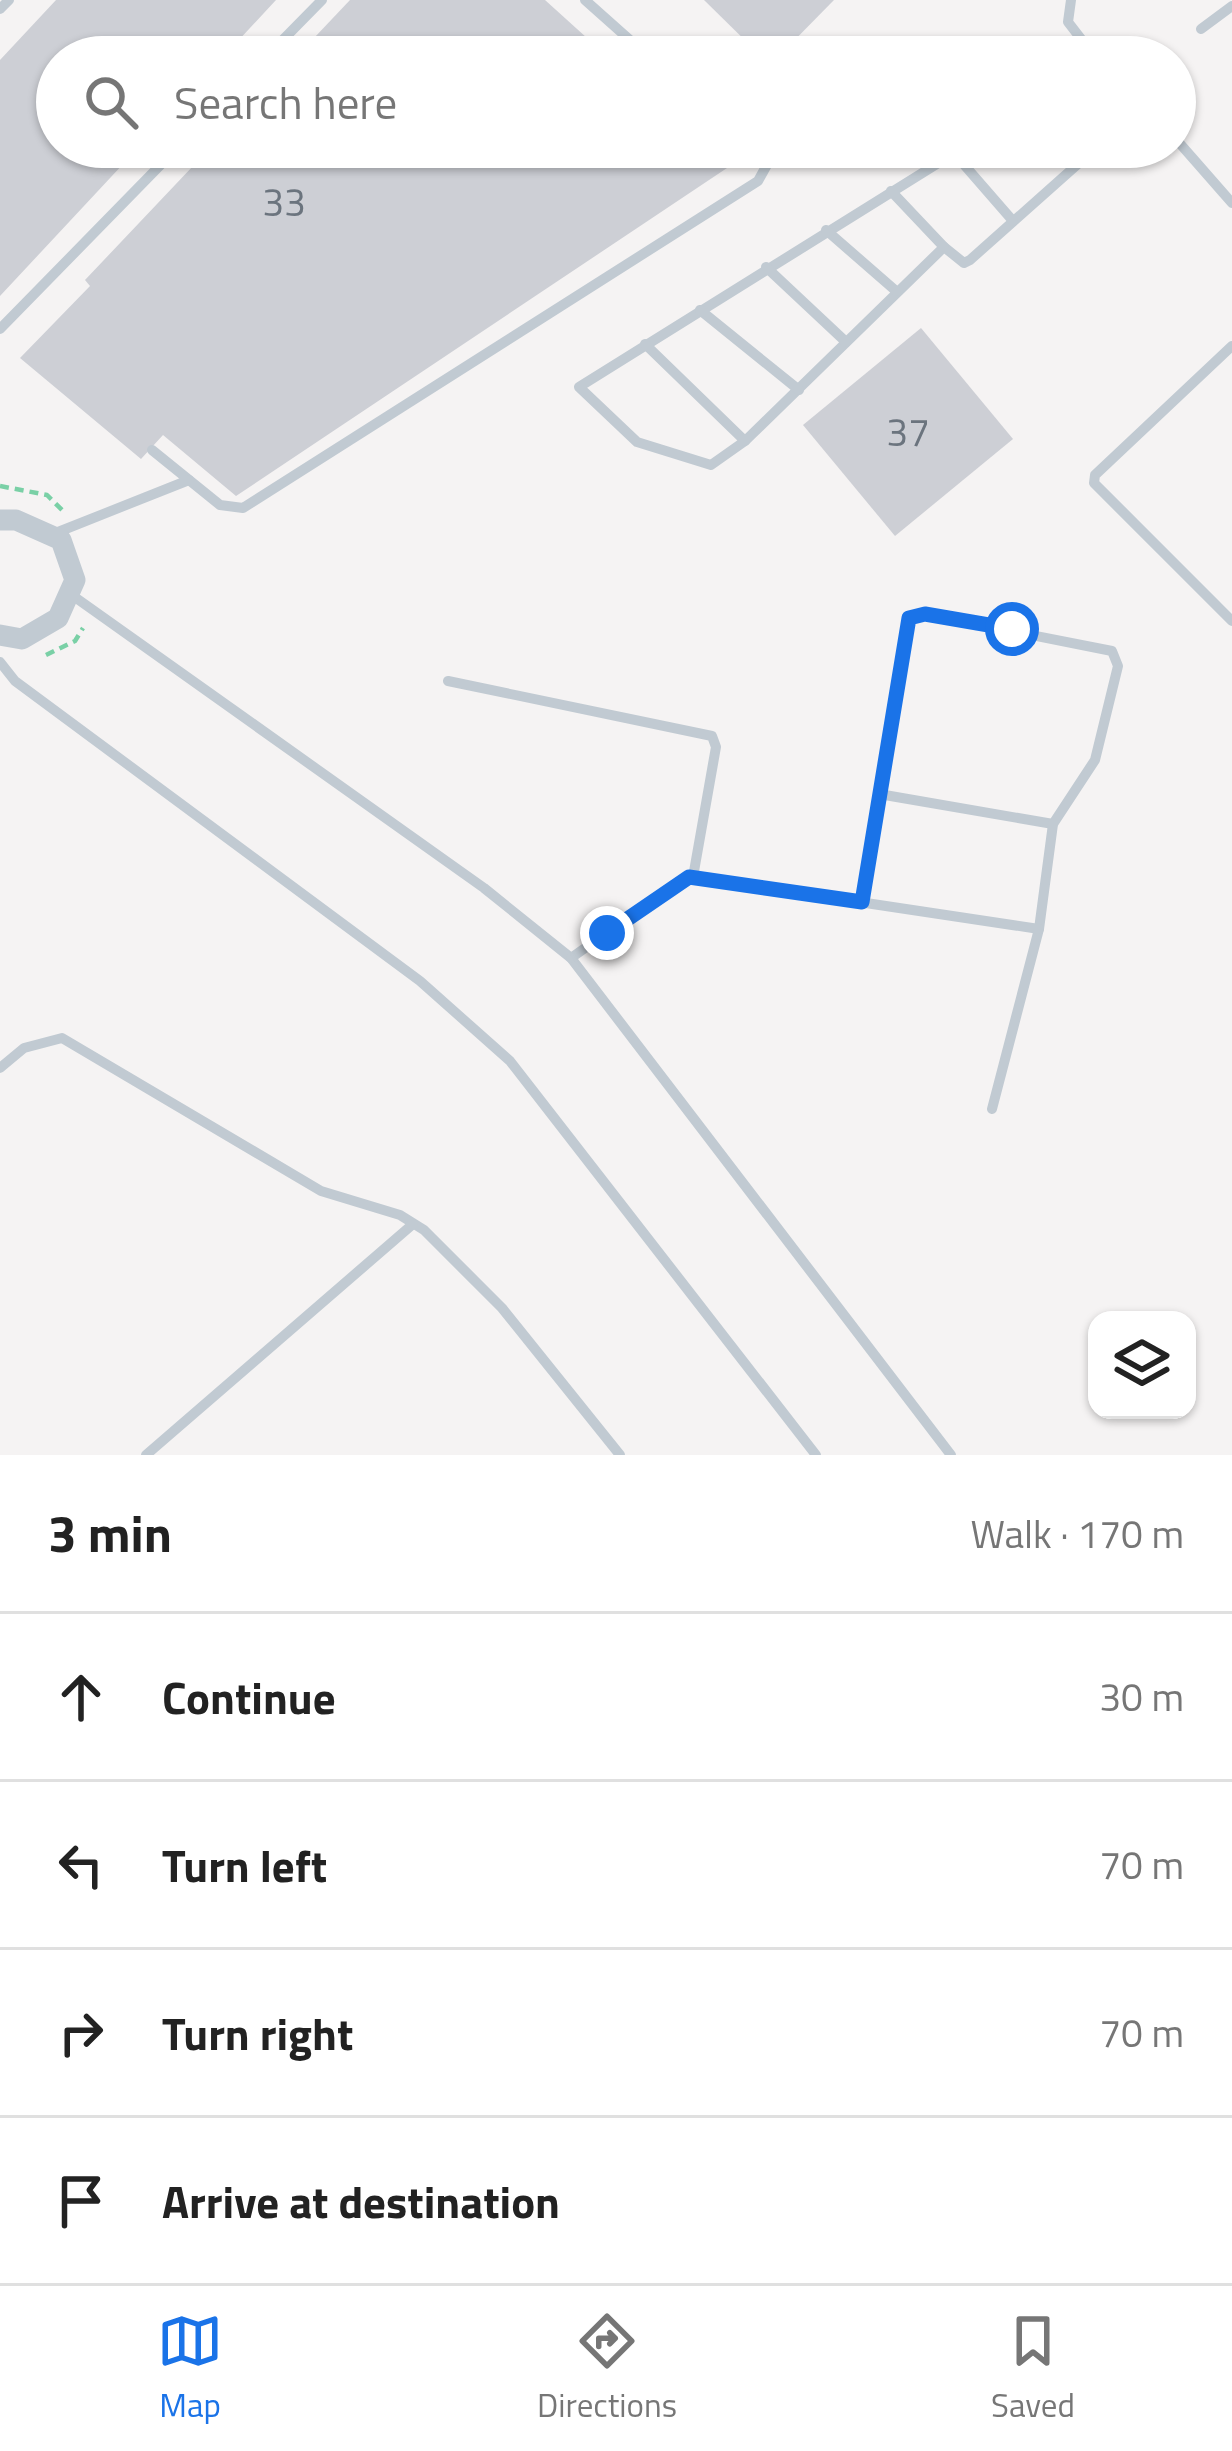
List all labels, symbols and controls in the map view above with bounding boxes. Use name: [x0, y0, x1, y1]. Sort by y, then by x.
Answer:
search box: [36, 36, 1196, 168]
text: Search here: [174, 68, 397, 136]
icon: search: [78, 69, 144, 135]
house number: 33: [262, 172, 306, 231]
house number: 37: [886, 402, 930, 461]
route start: [985, 602, 1039, 656]
route end: [580, 906, 634, 960]
map controls: [1088, 1311, 1196, 1419]
button: layers: [1088, 1311, 1196, 1419]
text: 3 min: [48, 1494, 172, 1572]
text: Walk · 170 m: [970, 1504, 1184, 1563]
text: Continue: [162, 1663, 336, 1731]
icon: ahead: [48, 1664, 114, 1730]
text: 30 m: [1099, 1667, 1184, 1726]
text: Turn left: [162, 1831, 327, 1899]
icon: left: [48, 1832, 114, 1898]
text: 70 m: [1099, 1835, 1184, 1894]
text: Turn right: [162, 1999, 353, 2067]
icon: right: [48, 2000, 114, 2066]
text: 70 m: [1099, 2003, 1184, 2062]
text: Arrive at destination: [162, 2167, 560, 2235]
icon: arrive: [48, 2168, 114, 2234]
tab: Map: [157, 2308, 223, 2430]
tab: Directions: [537, 2308, 677, 2430]
tab: Saved: [991, 2308, 1075, 2430]

